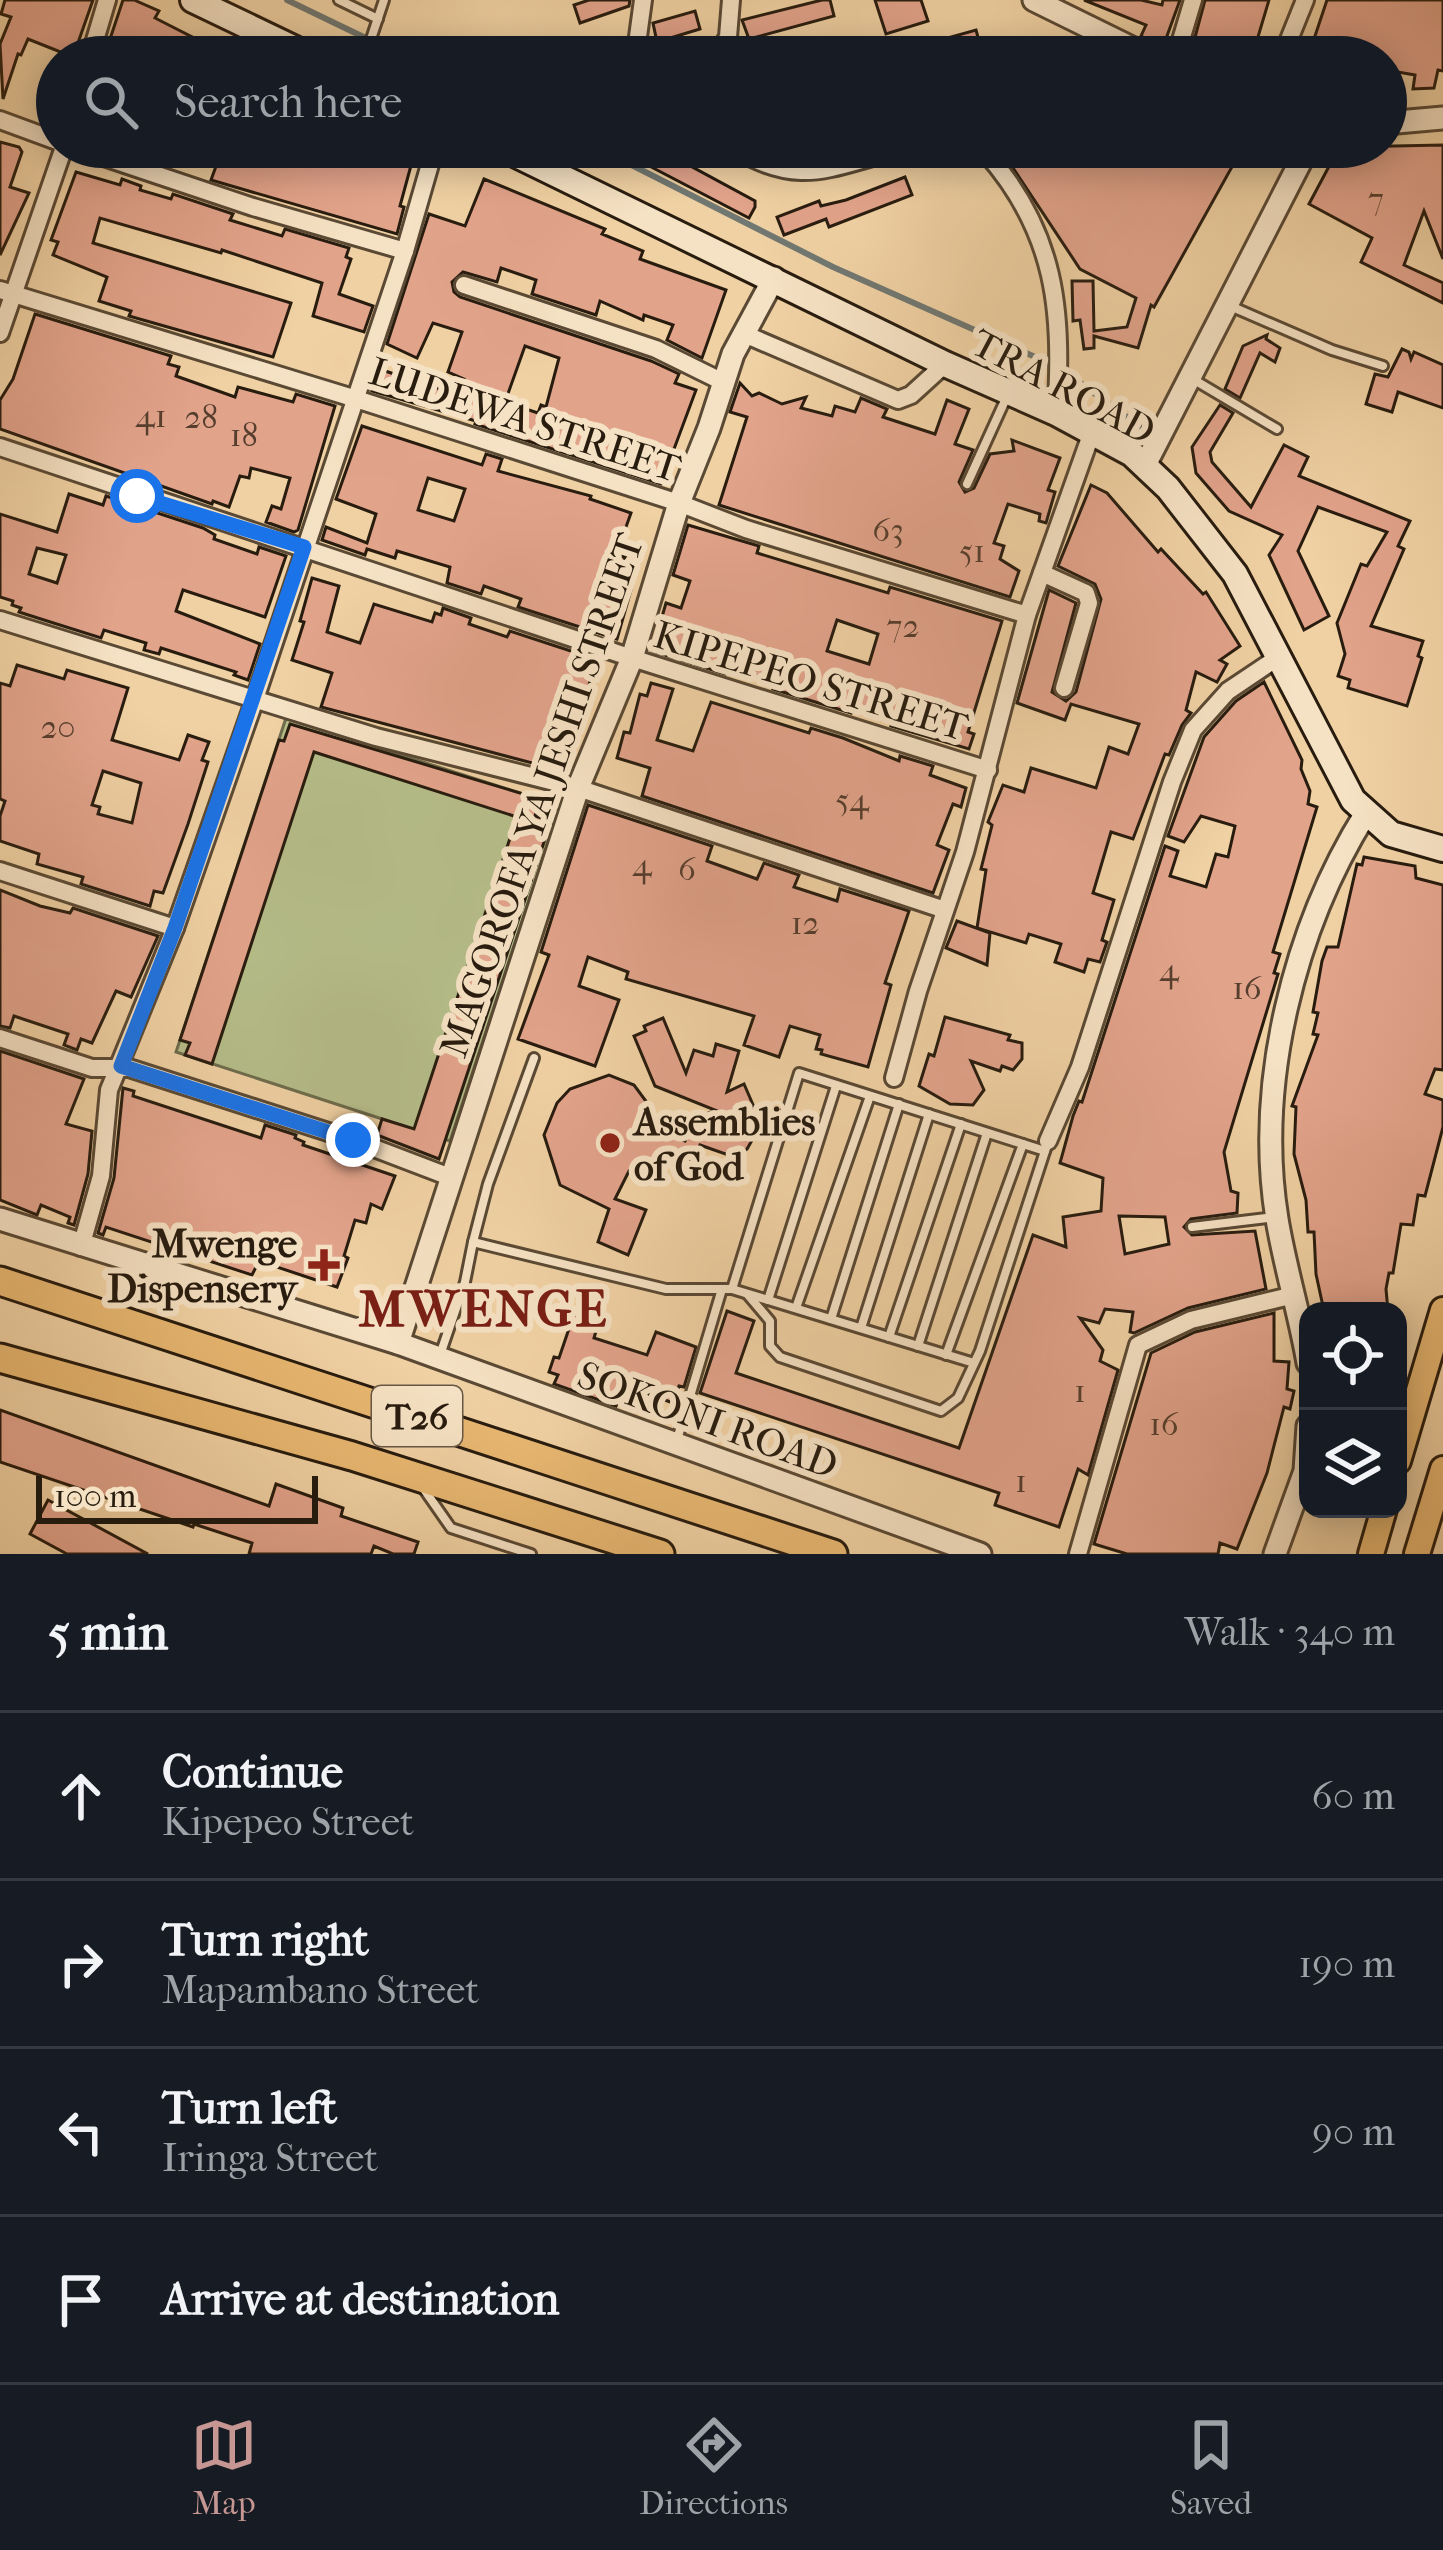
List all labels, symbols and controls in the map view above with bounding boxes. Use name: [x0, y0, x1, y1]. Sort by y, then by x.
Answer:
search box: [36, 36, 1407, 168]
icon: search: [78, 69, 144, 135]
text: Search here: [174, 76, 402, 129]
house number: 7: [1368, 180, 1384, 219]
street label: TRA ROAD: [964, 319, 1163, 454]
street label: LUDEWA STREET: [363, 348, 687, 492]
house number: 41: [135, 397, 167, 436]
house number: 28: [184, 398, 218, 437]
house number: 18: [230, 416, 258, 455]
route start: [110, 469, 164, 523]
house number: 63: [872, 511, 904, 550]
street label: MAGOROFA YA JESHI STREET: [431, 527, 654, 1063]
house number: 51: [959, 532, 985, 571]
house number: 72: [887, 607, 919, 646]
street label: KIPEPEO STREET: [648, 611, 974, 751]
house number: 20: [40, 708, 76, 747]
house number: 54: [835, 781, 870, 820]
house number: 4: [632, 846, 653, 885]
house number: 6: [678, 850, 696, 889]
house number: 12: [791, 904, 819, 943]
house number: 4: [1159, 951, 1180, 990]
house number: 16: [1232, 969, 1262, 1008]
place label: Assemblies of God: [632, 1099, 815, 1190]
route end: [326, 1113, 380, 1167]
marker: Assemblies of God: [597, 1130, 623, 1156]
place label: Mwenge Dispensery: [107, 1221, 299, 1312]
marker: Mwenge Dispensery: [308, 1249, 340, 1281]
district label: MWENGE: [358, 1279, 610, 1339]
map controls: [1299, 1302, 1407, 1518]
button: locate: [1299, 1302, 1407, 1410]
street label: SOKONI ROAD: [571, 1352, 844, 1488]
house number: 1: [1074, 1372, 1086, 1411]
road number: T26: [372, 1386, 462, 1446]
house number: 16: [1149, 1405, 1179, 1444]
button: layers: [1299, 1410, 1407, 1518]
house number: 1: [1015, 1462, 1027, 1501]
scale bar: [36, 1470, 318, 1523]
text: 100 m: [54, 1477, 137, 1516]
text: 5 min: [48, 1602, 168, 1662]
text: Walk · 340 m: [1185, 1609, 1395, 1655]
text: Continue: [162, 1746, 343, 1799]
icon: ahead: [48, 1763, 114, 1829]
text: 60 m: [1312, 1773, 1395, 1819]
text: Kipepeo Street: [162, 1799, 414, 1845]
text: Turn right: [162, 1914, 369, 1967]
icon: right: [48, 1931, 114, 1997]
text: 190 m: [1298, 1941, 1395, 1987]
text: Mapambano Street: [162, 1967, 479, 2013]
text: Turn left: [162, 2082, 337, 2135]
icon: left: [48, 2099, 114, 2165]
text: 90 m: [1312, 2109, 1395, 2155]
text: Iringa Street: [162, 2135, 378, 2181]
icon: arrive: [48, 2267, 114, 2333]
text: Arrive at destination: [162, 2273, 559, 2326]
tab: Map: [191, 2412, 257, 2523]
tab: Directions: [639, 2412, 788, 2523]
tab: Saved: [1170, 2412, 1252, 2523]

